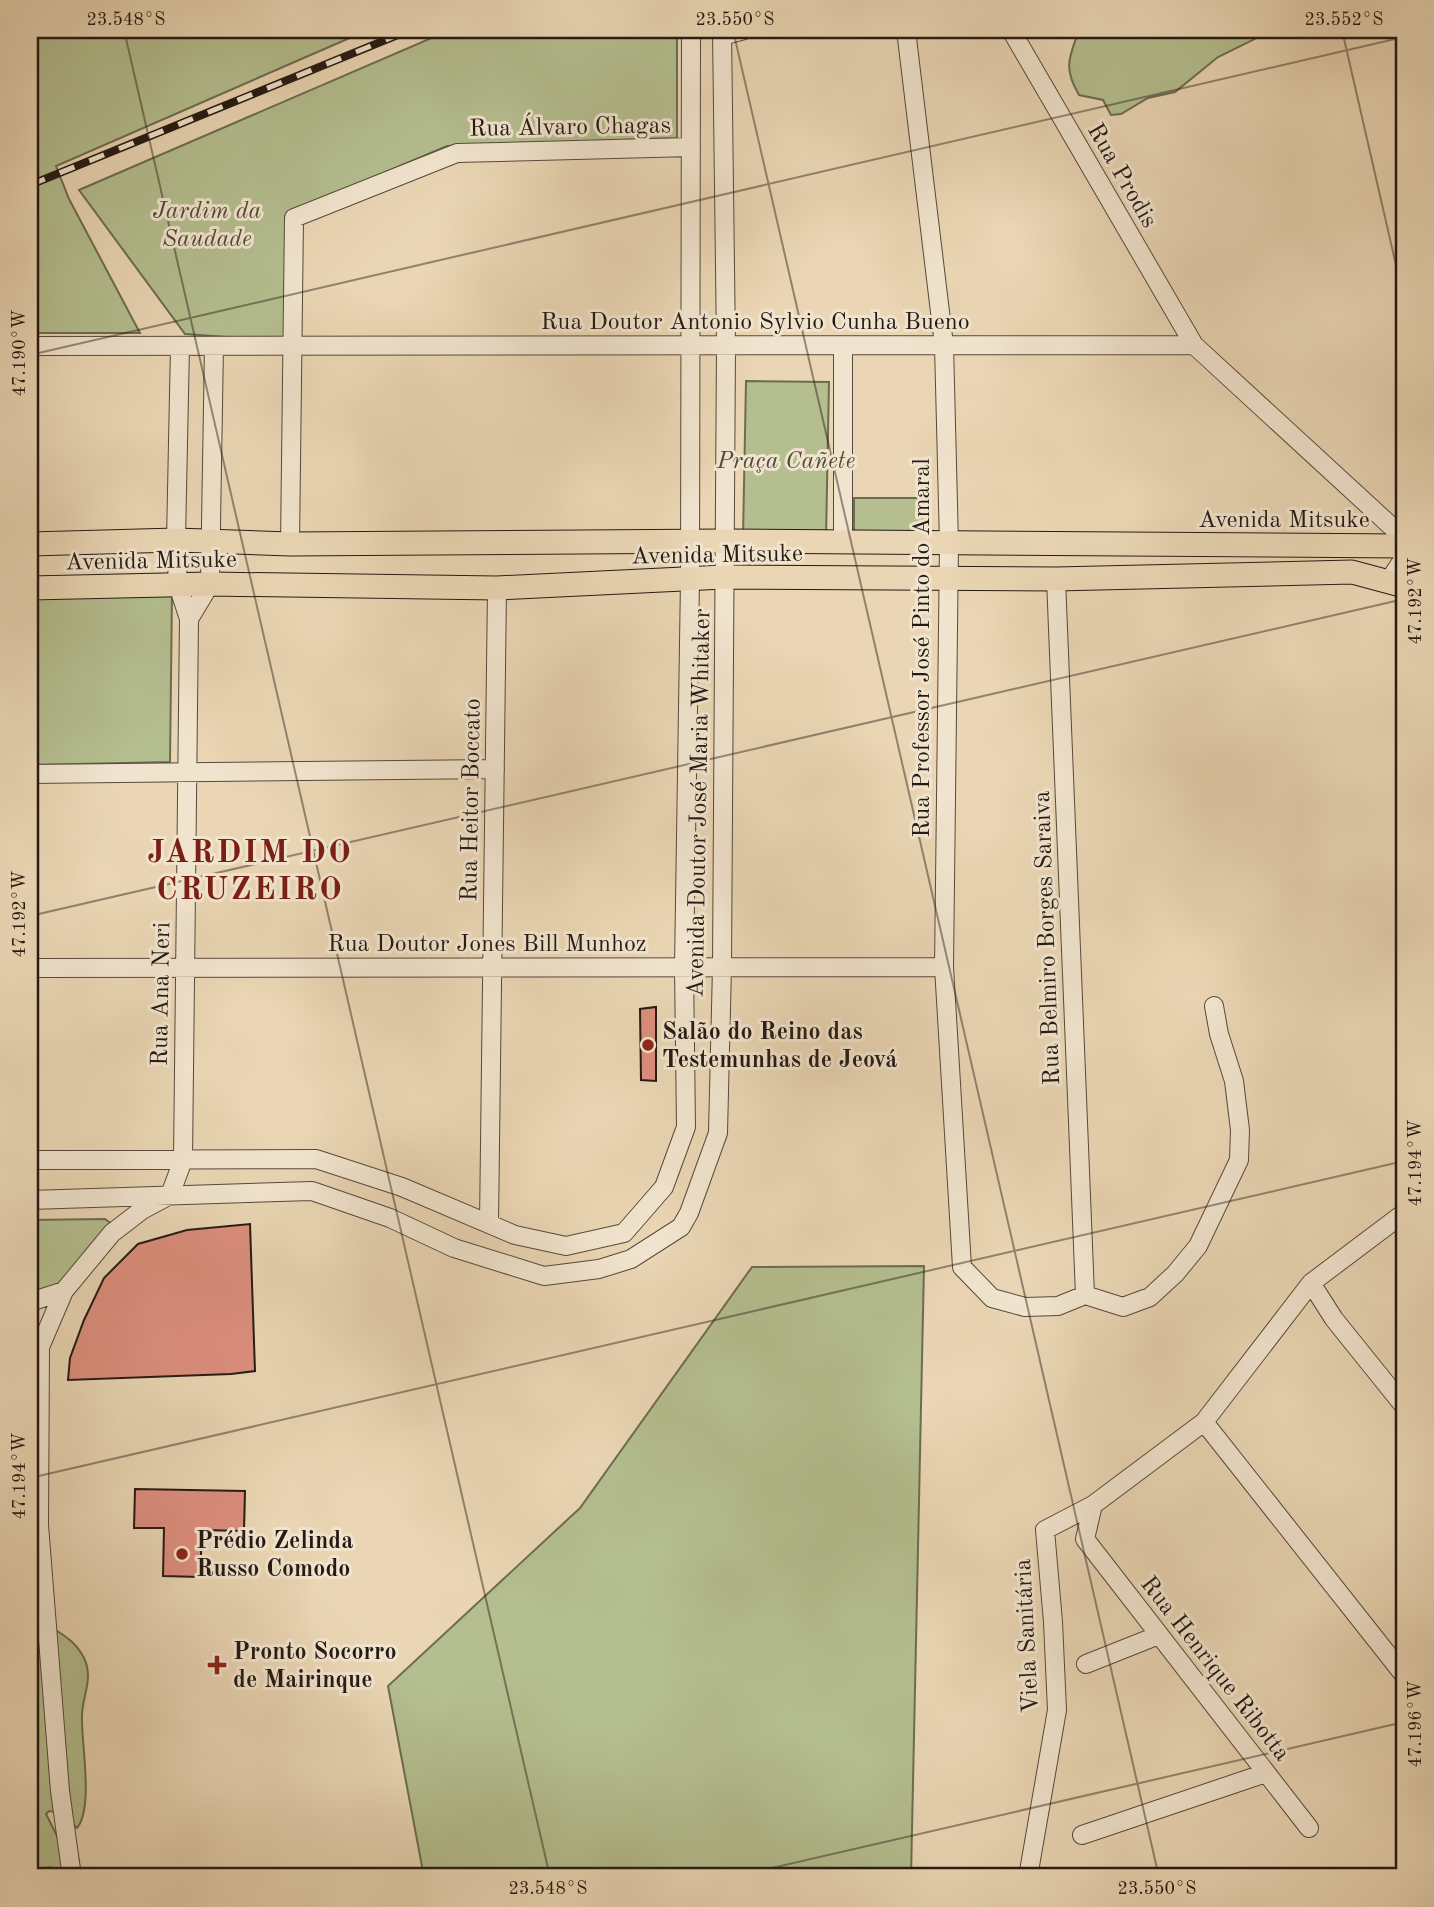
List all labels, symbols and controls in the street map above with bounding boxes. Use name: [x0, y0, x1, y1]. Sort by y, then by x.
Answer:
text: 23.548°S: [87, 11, 165, 29]
text: 23.550°S: [696, 11, 774, 29]
text: 23.552°S: [1305, 11, 1383, 29]
street label: Rua Álvaro Chagas: [469, 110, 671, 142]
street label: Rua Prodis: [1082, 120, 1161, 232]
park label: Jardim da Saudade: [153, 200, 261, 252]
text: 47.190°W: [11, 310, 29, 396]
street label: Rua Doutor Antonio Sylvio Cunha Bueno: [540, 311, 970, 335]
park label: Praça Cañete: [716, 450, 855, 474]
street label: Rua Professor José Pinto do Amaral: [911, 458, 935, 838]
street label: Avenida Mitsuke: [1198, 509, 1370, 533]
street label: Avenida Mitsuke: [631, 543, 803, 569]
street label: Avenida Mitsuke: [65, 549, 237, 575]
text: 47.192°W: [1407, 558, 1425, 644]
street label: Avenida Doutor José Maria Whitaker: [685, 608, 715, 998]
street label: Rua Heitor Boccato: [458, 698, 486, 902]
street label: Rua Belmiro Borges Saraiva: [1031, 790, 1065, 1086]
district label: JARDIM DO CRUZEIRO: [147, 838, 353, 907]
text: 47.192°W: [11, 871, 29, 957]
street label: Rua Ana Neri: [149, 922, 175, 1066]
street label: Rua Doutor Jones Bill Munhoz: [327, 933, 647, 957]
place label: Salão do Reino das Testemunhas de Jeová: [662, 1021, 898, 1073]
marker: Salão do Reino das Testemunhas de Jeová: [640, 1037, 656, 1053]
text: 47.194°W: [1407, 1120, 1425, 1206]
text: 47.194°W: [11, 1433, 29, 1519]
place label: Prédio Zelinda Russo Comodo: [196, 1530, 353, 1582]
marker: Prédio Zelinda Russo Comodo: [174, 1546, 190, 1562]
street label: Viela Sanitária: [1012, 1558, 1044, 1714]
street label: Rua Henrique Ribotta: [1135, 1572, 1294, 1766]
place label: Pronto Socorro de Mairinque: [233, 1641, 397, 1693]
marker: Pronto Socorro de Mairinque: [207, 1655, 227, 1675]
text: 47.196°W: [1407, 1681, 1425, 1767]
text: 23.548°S: [509, 1880, 587, 1898]
text: 23.550°S: [1118, 1880, 1196, 1898]

